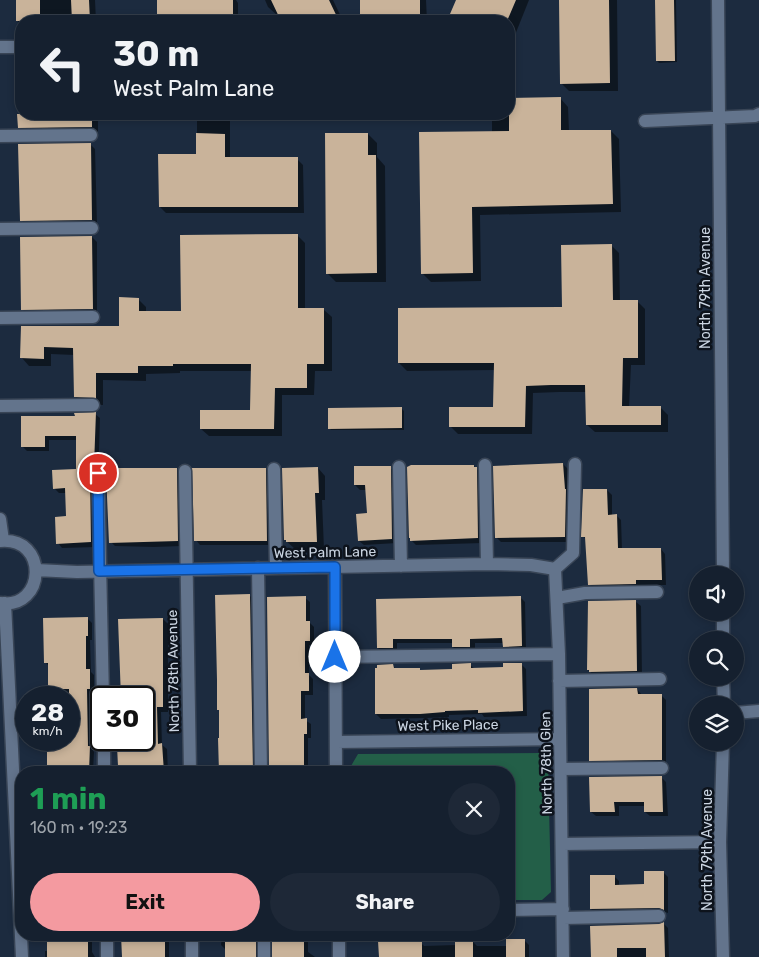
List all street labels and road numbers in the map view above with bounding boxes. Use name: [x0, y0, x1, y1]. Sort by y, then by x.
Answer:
street label: North 79th Avenue: [697, 227, 714, 349]
street label: West Palm Lane: [274, 543, 377, 562]
street label: North 78th Avenue: [164, 609, 183, 732]
street label: North 78th Glen: [537, 711, 556, 815]
street label: West Pike Place: [397, 716, 499, 735]
street label: North 79th Avenue: [699, 789, 716, 911]

